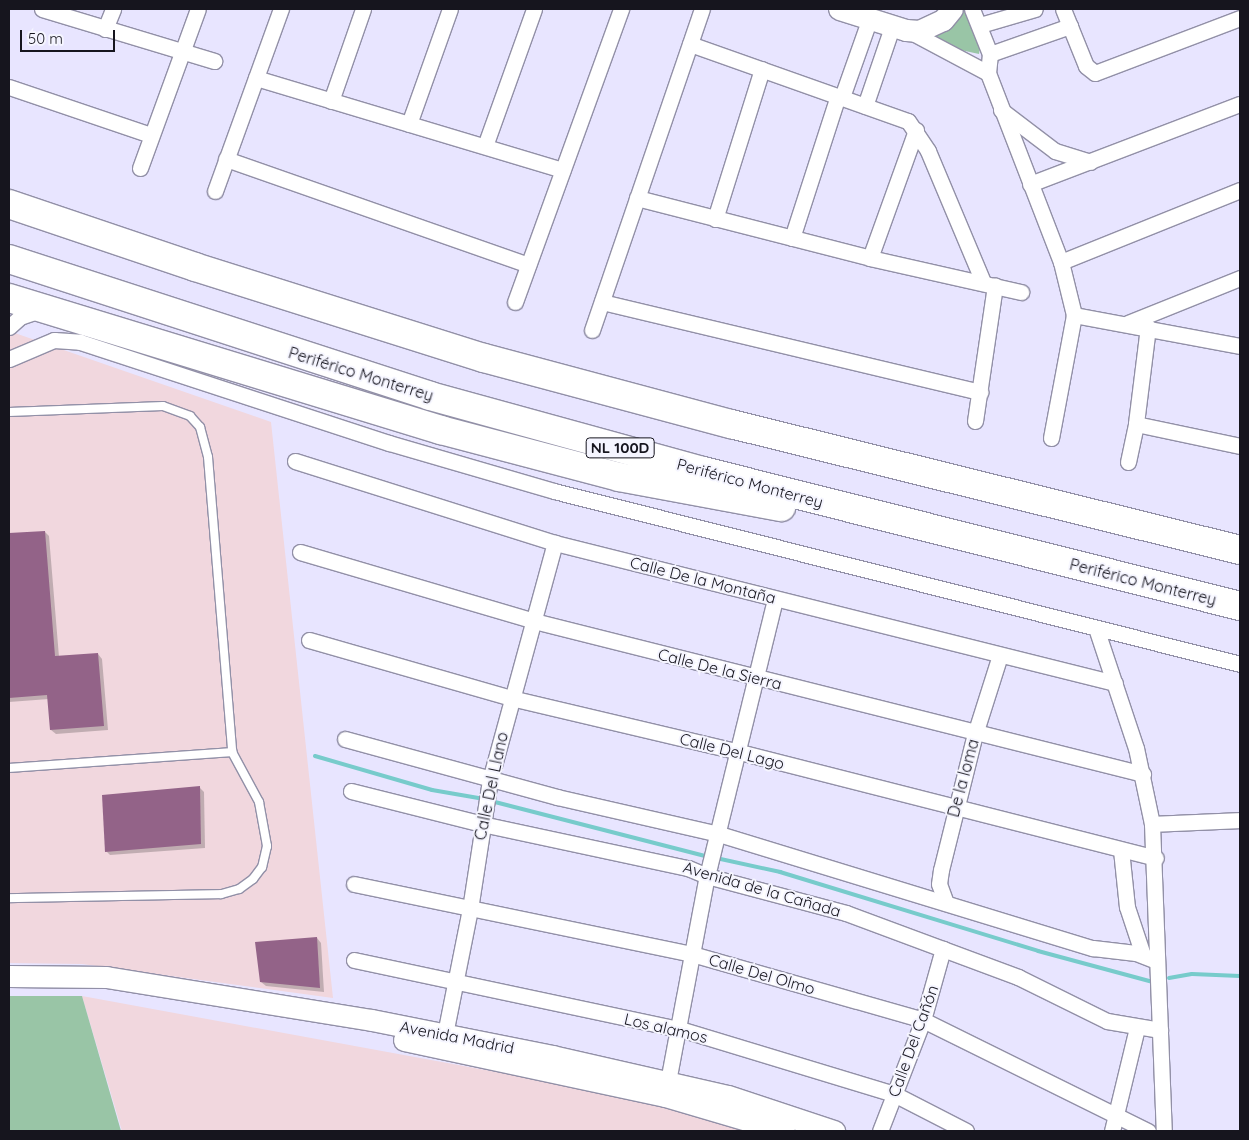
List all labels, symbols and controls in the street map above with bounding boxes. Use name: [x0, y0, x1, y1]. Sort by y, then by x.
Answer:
scale bar: [22, 20, 118, 52]
text: 50 m: [28, 29, 63, 48]
street label: Periférico Monterrey: [286, 343, 436, 405]
road number: NL 100D: [585, 436, 655, 460]
street label: Periférico Monterrey: [675, 454, 825, 512]
street label: Calle De la Montaña: [628, 553, 778, 607]
street label: Periférico Monterrey: [1068, 554, 1218, 610]
street label: Calle De la Sierra: [656, 644, 784, 694]
street label: Calle Del Lago: [678, 729, 786, 773]
street label: Calle Del Llano: [470, 730, 512, 842]
street label: De la loma: [943, 737, 983, 819]
street label: Avenida de la Cañada: [681, 857, 843, 921]
street label: Calle Del Olmo: [707, 950, 817, 998]
street label: Calle Del Cañón: [884, 982, 942, 1100]
street label: Los alamos: [622, 1009, 710, 1047]
street label: Avenida Madrid: [398, 1017, 516, 1057]

